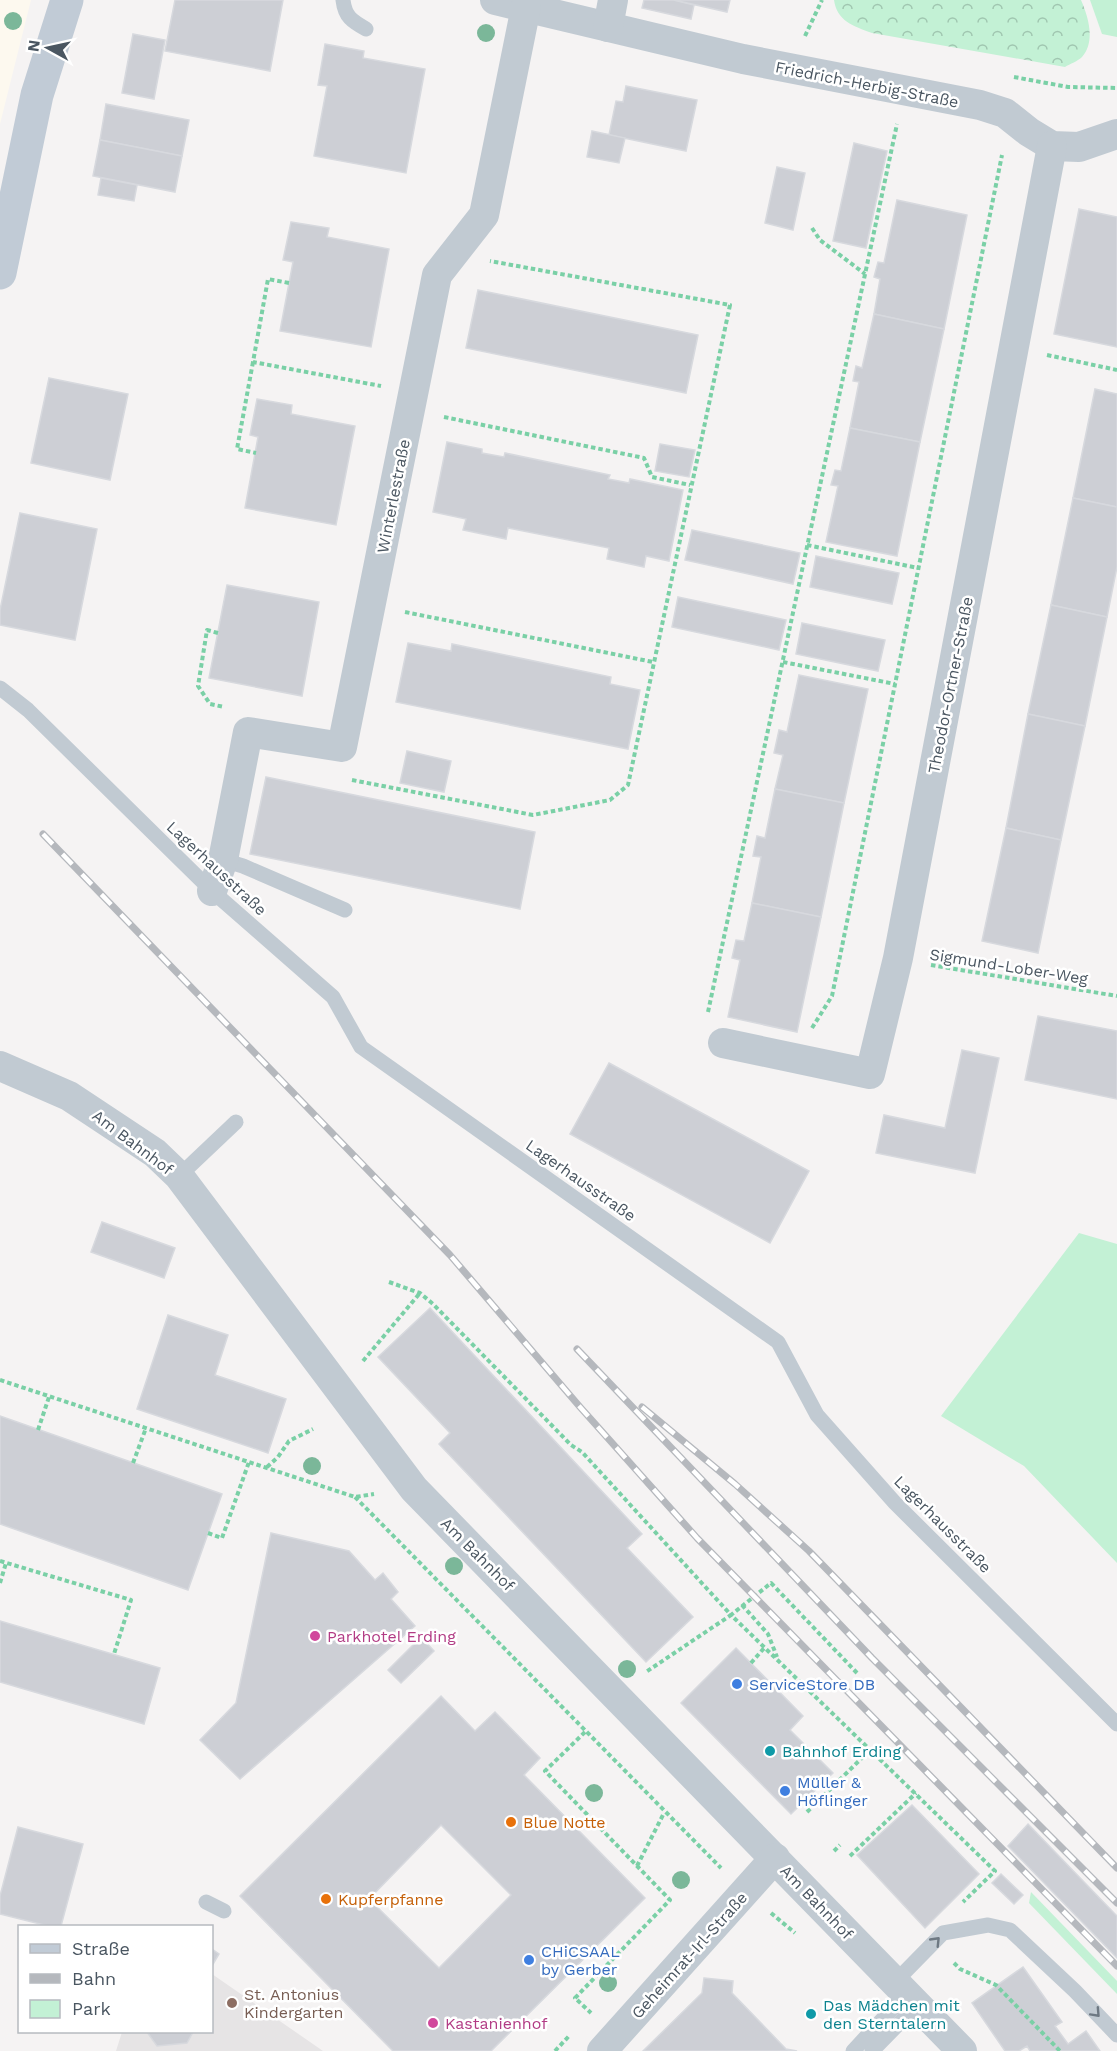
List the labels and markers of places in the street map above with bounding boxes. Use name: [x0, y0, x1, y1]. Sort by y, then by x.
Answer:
place label: Parkhotel Erding: [327, 1627, 456, 1646]
marker: Parkhotel Erding: [308, 1629, 322, 1643]
place label: ServiceStore DB: [749, 1675, 875, 1694]
marker: ServiceStore DB: [730, 1677, 744, 1691]
place label: Bahnhof Erding: [782, 1742, 901, 1761]
marker: Bahnhof Erding: [763, 1744, 777, 1758]
place label: Müller & Höflinger: [797, 1773, 868, 1810]
marker: Müller & Höflinger: [778, 1784, 792, 1798]
place label: Blue Notte: [523, 1813, 606, 1832]
marker: Blue Notte: [504, 1815, 518, 1829]
place label: Kupferpfanne: [338, 1890, 443, 1909]
marker: Kupferpfanne: [319, 1892, 333, 1906]
place label: CHiCSAAL by Gerber: [541, 1942, 620, 1979]
marker: CHiCSAAL by Gerber: [522, 1953, 536, 1967]
place label: St. Antonius Kindergarten: [244, 1985, 344, 2022]
marker: St. Antonius Kindergarten: [225, 1996, 239, 2010]
place label: Das Mädchen mit den Sterntalern: [823, 1996, 960, 2033]
marker: Das Mädchen mit den Sterntalern: [804, 2007, 818, 2021]
place label: Kastanienhof: [445, 2014, 548, 2033]
marker: Kastanienhof: [426, 2016, 440, 2030]

